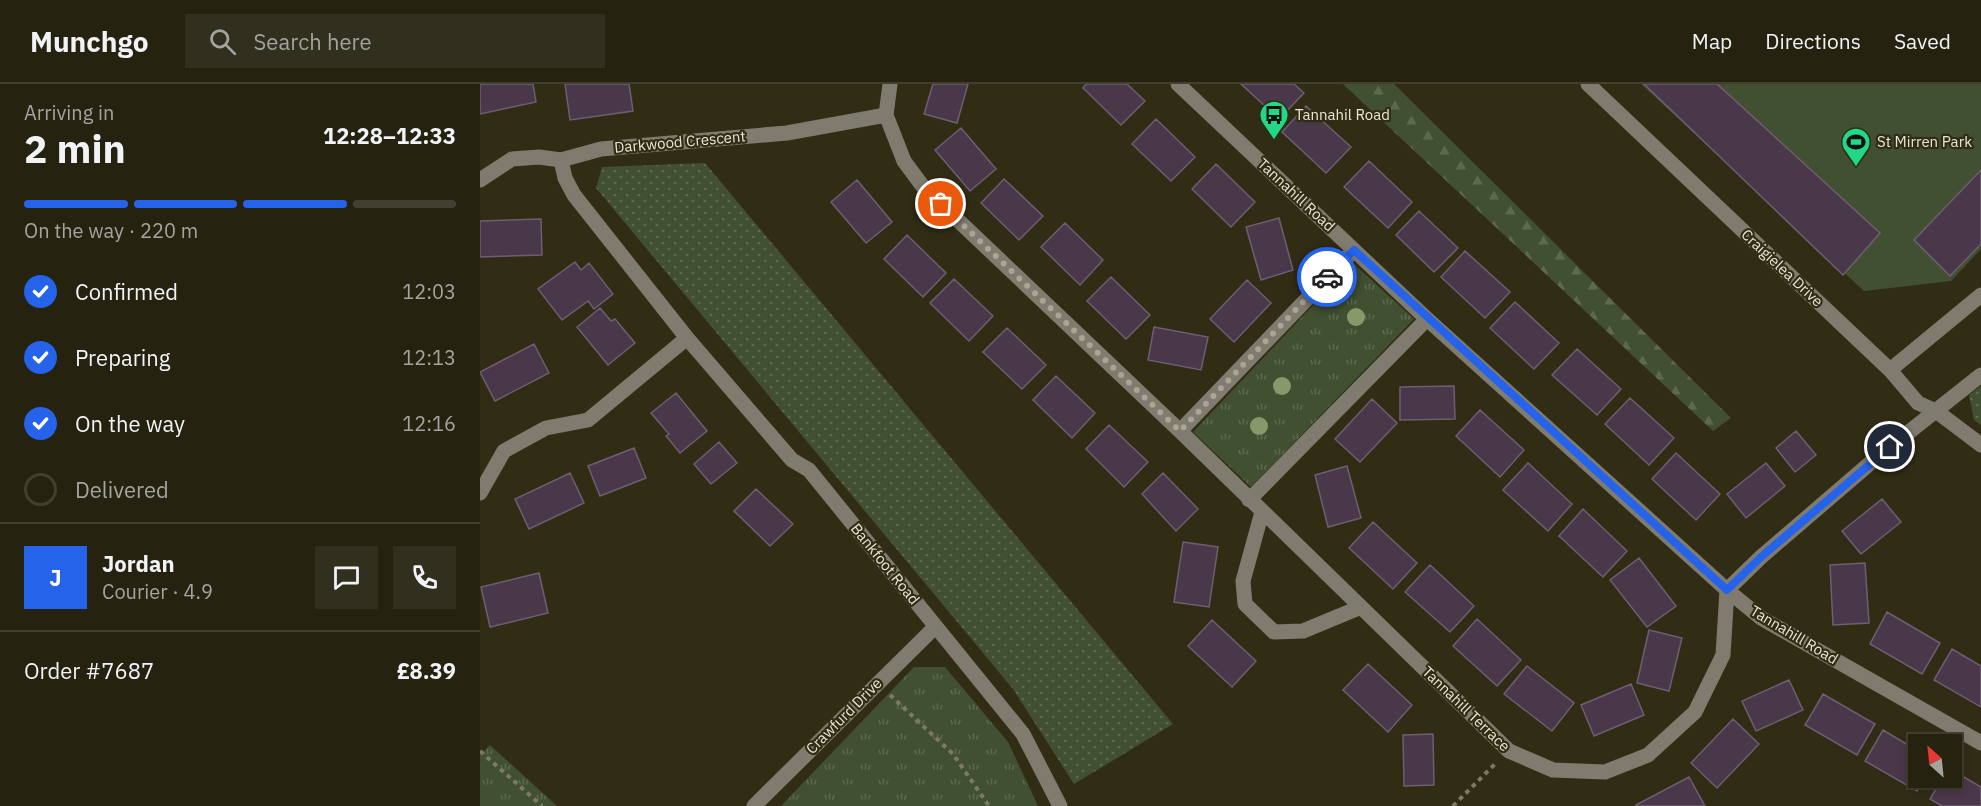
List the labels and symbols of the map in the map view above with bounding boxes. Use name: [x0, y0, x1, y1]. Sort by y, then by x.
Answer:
bus stop icon: Tannahil Road: [1258, 99, 1290, 141]
place label: Tannahil Road: [1295, 105, 1390, 124]
street label: Darkwood Crescent: [614, 126, 746, 157]
sports icon: St Mirren Park: [1840, 126, 1872, 168]
place label: St Mirren Park: [1877, 132, 1972, 151]
street label: Tannahill Road: [1254, 154, 1339, 235]
pin: [915, 178, 966, 229]
street label: Craigielea Drive: [1737, 225, 1827, 310]
courier: [1297, 247, 1357, 307]
pin: [1864, 421, 1915, 472]
street label: Bankfoot Road: [847, 519, 924, 608]
street label: Tannahill Road: [1747, 601, 1842, 668]
street label: Tannahill Terrace: [1418, 662, 1514, 755]
street label: Crawfurd Drive: [802, 674, 886, 758]
north arrow: [1908, 734, 1962, 788]

